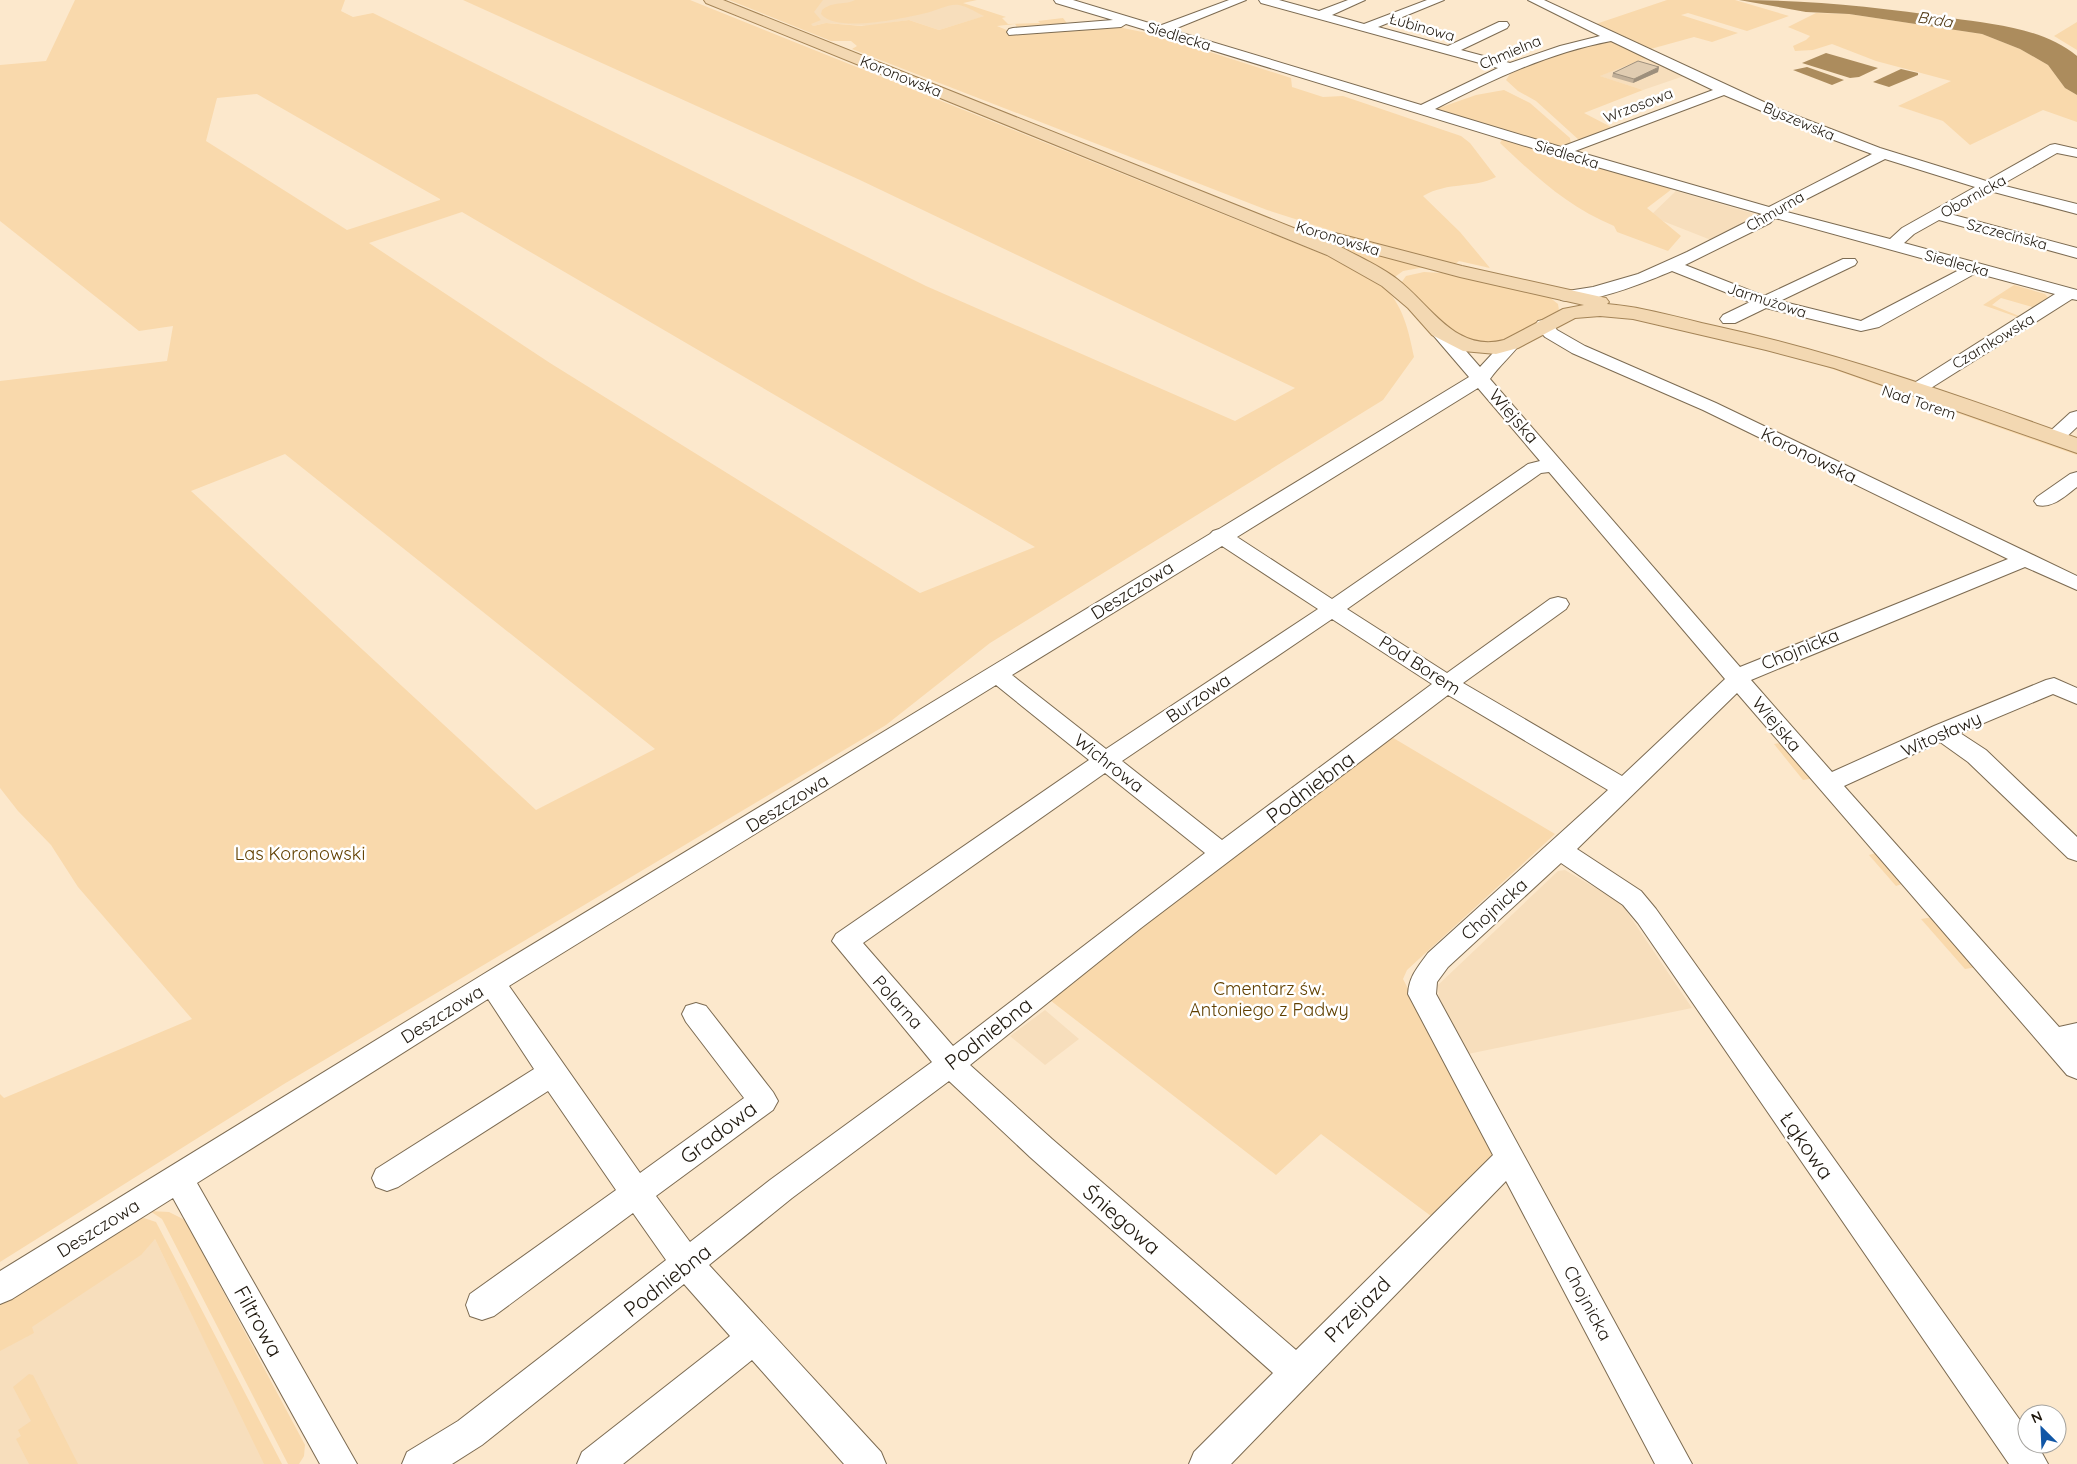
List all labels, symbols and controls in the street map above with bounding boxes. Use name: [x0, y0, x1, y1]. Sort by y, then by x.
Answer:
water label: Brda: [1916, 6, 1955, 32]
street label: Łubinowa: [1387, 9, 1457, 45]
street label: Siedlecka: [1145, 17, 1213, 55]
street label: Chmielna: [1476, 31, 1544, 73]
street label: Koronowska: [857, 51, 945, 101]
street label: Wrzosowa: [1601, 83, 1675, 127]
street label: Byszewska: [1760, 97, 1838, 145]
street label: Siedlecka: [1533, 135, 1601, 173]
street label: Obornicka: [1937, 170, 2009, 222]
street label: Chmurna: [1743, 187, 1807, 235]
street label: Szczecińska: [1965, 214, 2049, 254]
street label: Koronowska: [1294, 216, 1382, 260]
street label: Siedlecka: [1923, 245, 1991, 281]
street label: Jarmużowa: [1725, 278, 1809, 322]
street label: Czarnkowska: [1948, 309, 2038, 373]
street label: Nad Torem: [1879, 380, 1959, 424]
street label: Wiejska: [1484, 384, 1544, 448]
street label: Koronowska: [1757, 422, 1861, 488]
street label: Deszczowa: [1086, 556, 1178, 624]
street label: Chojnicka: [1758, 623, 1842, 675]
street label: Pod Borem: [1375, 630, 1465, 700]
street label: Burzowa: [1161, 668, 1235, 728]
street label: Wiejska: [1747, 692, 1807, 756]
street label: Witosławy: [1897, 706, 1985, 762]
street label: Wichrowa: [1069, 728, 1149, 798]
street label: Podniebna: [1261, 745, 1359, 829]
street label: Deszczowa: [741, 769, 833, 837]
park label: Las Koronowski: [235, 842, 365, 865]
street label: Chojnicka: [1456, 873, 1532, 945]
street label: Polarna: [868, 970, 928, 1034]
park label: Cmentarz św. Antoniego z Padwy: [1189, 977, 1349, 1021]
street label: Deszczowa: [396, 980, 488, 1048]
street label: Podniebna: [939, 991, 1037, 1075]
street label: Gradowa: [675, 1095, 761, 1169]
street label: Łąkowa: [1774, 1106, 1840, 1184]
street label: Śniegowa: [1078, 1178, 1166, 1260]
street label: Deszczowa: [52, 1194, 144, 1262]
street label: Podniebna: [618, 1238, 716, 1322]
street label: Chojnicka: [1559, 1262, 1617, 1344]
street label: Przejazd: [1318, 1270, 1396, 1348]
street label: Filtrowa: [229, 1281, 289, 1361]
north arrow: [2017, 1404, 2067, 1454]
text: N: [2028, 1407, 2045, 1427]

